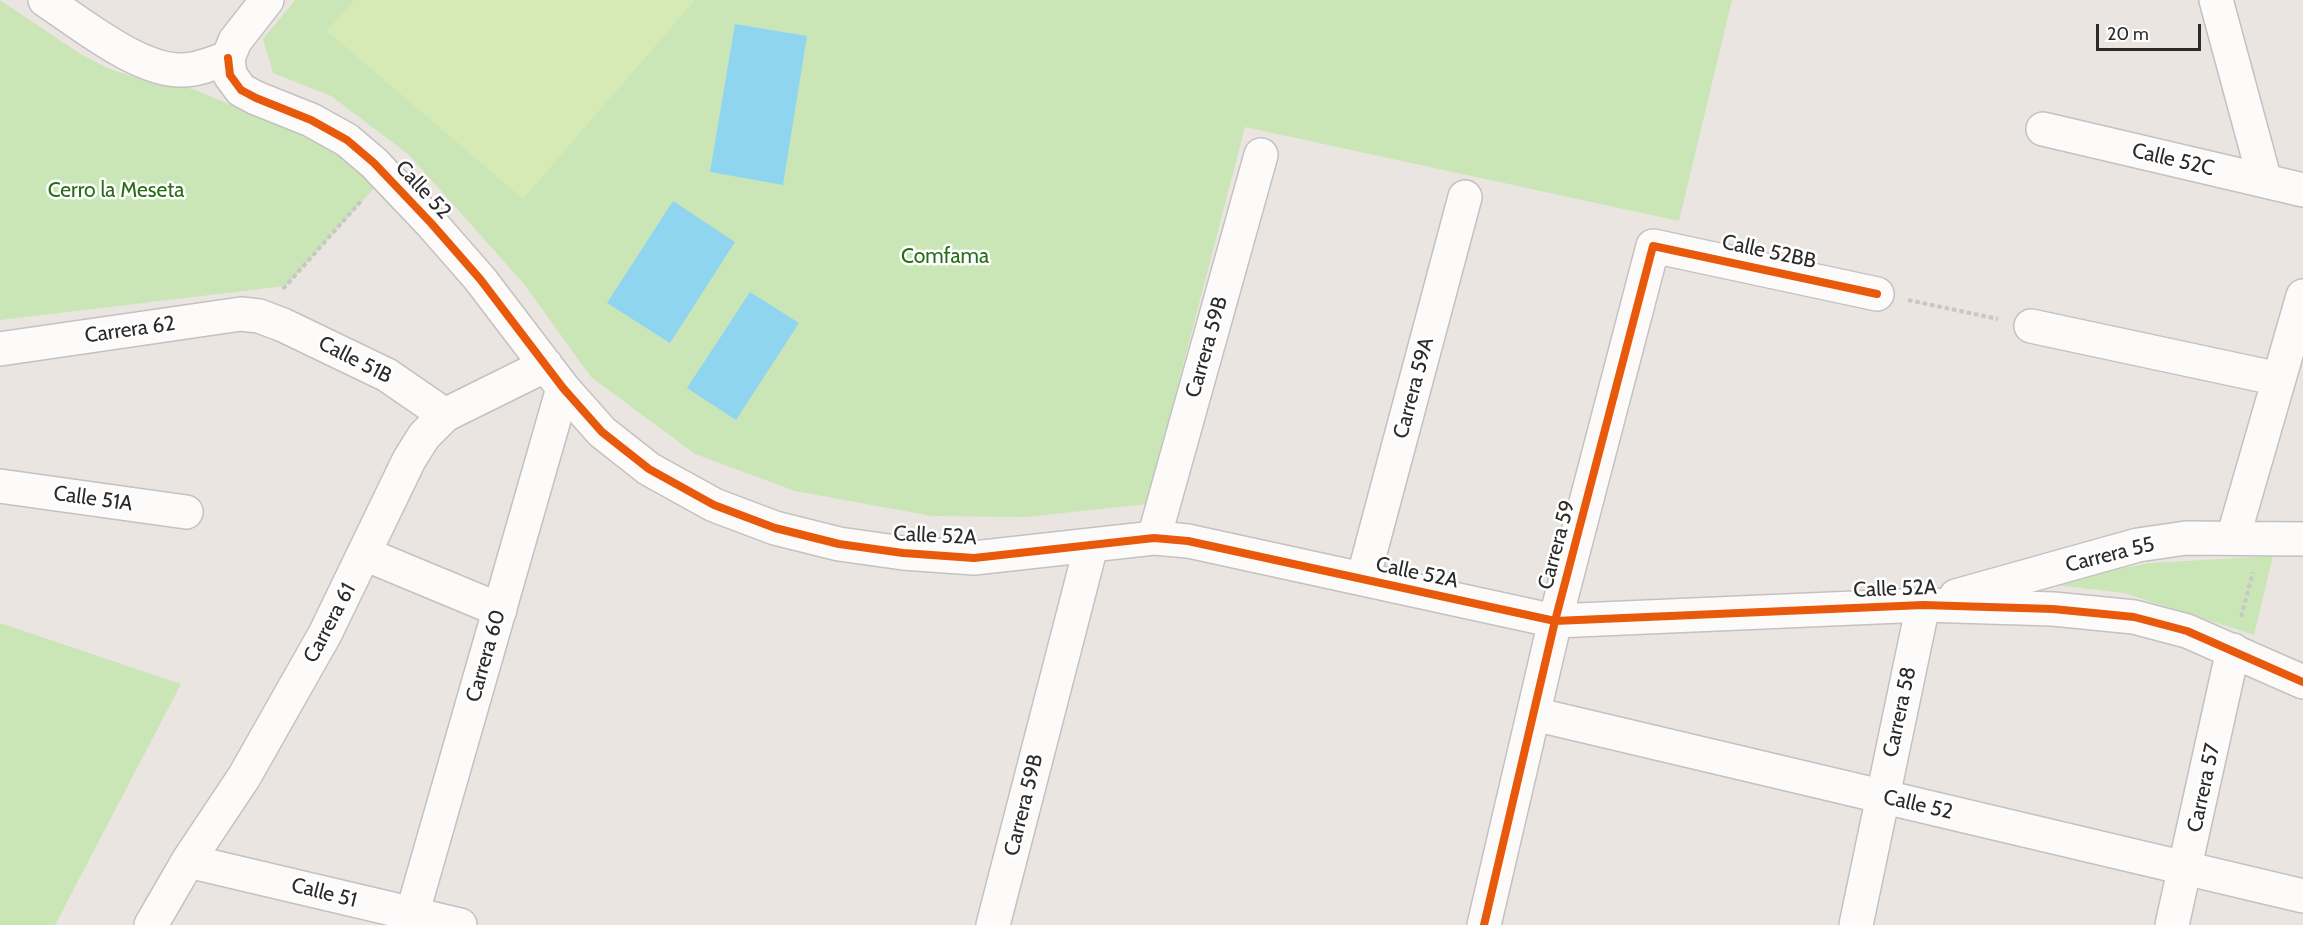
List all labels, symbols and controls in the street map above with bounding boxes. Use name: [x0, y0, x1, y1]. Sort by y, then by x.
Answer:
scale bar: [2099, 12, 2204, 50]
text: 20 m: [2107, 23, 2149, 45]
street label: Calle 52C: [2129, 138, 2217, 182]
street label: Calle 52: [390, 156, 456, 224]
park label: Cerro la Meseta: [48, 178, 184, 204]
street label: Calle 52BB: [1720, 230, 1818, 274]
park label: Comfama: [901, 244, 989, 270]
street label: Carrera 59B: [1181, 294, 1233, 400]
street label: Carrera 62: [83, 311, 177, 349]
street label: Calle 51B: [314, 331, 396, 389]
street label: Carrera 59A: [1388, 335, 1440, 441]
street label: Calle 51A: [52, 481, 134, 517]
street label: Carrera 59: [1533, 498, 1581, 592]
street label: Calle 52A: [893, 521, 977, 551]
street label: Carrera 55: [2063, 532, 2157, 578]
street label: Calle 52A: [1373, 552, 1461, 594]
street label: Calle 52A: [1853, 575, 1937, 603]
street label: Carrera 61: [299, 579, 361, 667]
street label: Carrera 60: [461, 607, 511, 705]
street label: Carrera 58: [1878, 664, 1922, 760]
street label: Carrera 57: [2182, 741, 2226, 835]
street label: Carrera 59B: [999, 752, 1049, 858]
street label: Calle 52: [1881, 785, 1955, 825]
street label: Calle 51: [289, 873, 359, 913]

